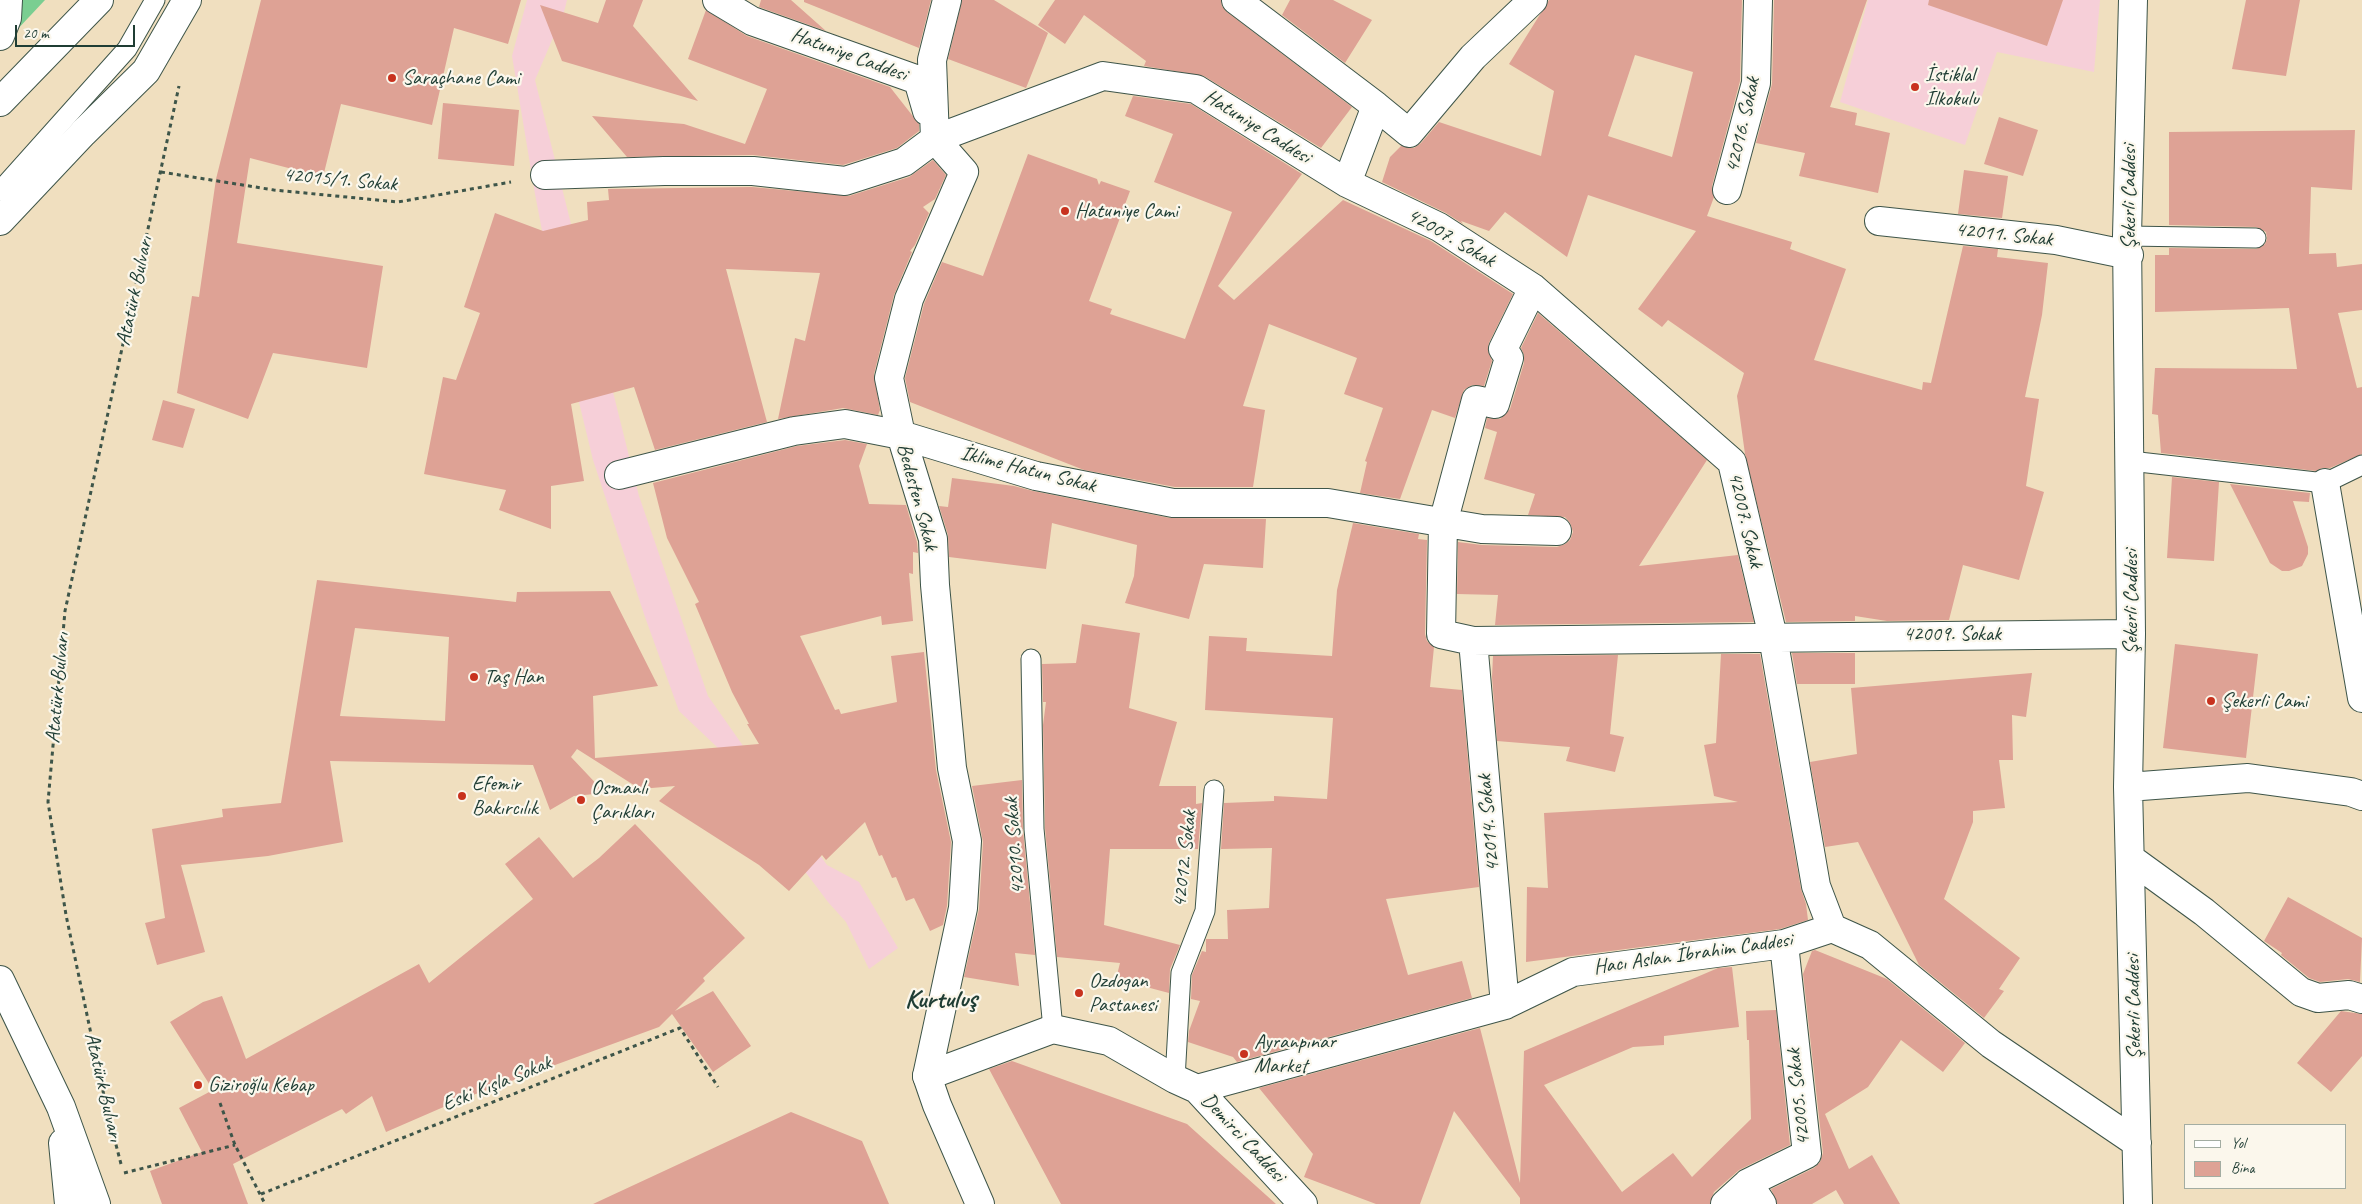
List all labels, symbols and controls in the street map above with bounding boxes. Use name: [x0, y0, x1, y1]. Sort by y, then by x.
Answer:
scale bar: [18, 15, 138, 47]
street label: Hatuniye Caddesi: [788, 22, 910, 88]
text: 20 m: [23, 24, 49, 43]
place label: İstiklal İlkokulu: [1925, 62, 1979, 112]
place label: Saraçhane Cami: [402, 65, 520, 91]
marker: Saraçhane Cami: [386, 72, 398, 84]
street label: 42016. Sokak: [1720, 75, 1766, 175]
marker: İstiklal İlkokulu: [1909, 81, 1921, 93]
street label: Hatuniye Caddesi: [1199, 84, 1315, 170]
street label: Şekerli Caddesi: [2116, 144, 2142, 250]
street label: 42015/1. Sokak: [282, 162, 398, 198]
place label: Hatuniye Cami: [1075, 198, 1178, 224]
street label: 42007. Sokak: [1402, 203, 1500, 273]
marker: Hatuniye Cami: [1059, 205, 1071, 217]
street label: 42011. Sokak: [1954, 217, 2054, 253]
street label: Atatürk Bulvarı: [111, 234, 159, 348]
street label: Bedesten Sokak: [891, 441, 943, 553]
street label: İklime Hatun Sokak: [958, 441, 1098, 499]
street label: 42007. Sokak: [1722, 470, 1768, 570]
street label: Şekerli Caddesi: [2118, 549, 2144, 655]
street label: 42009. Sokak: [1903, 621, 2001, 647]
street label: Atatürk Bulvarı: [41, 632, 75, 744]
place label: Taş Han: [484, 664, 544, 690]
marker: Taş Han: [468, 671, 480, 683]
place label: Şekerli Cami: [2221, 688, 2307, 714]
marker: Şekerli Cami: [2205, 695, 2217, 707]
place label: Efemir Bakırcılık: [472, 771, 538, 821]
street label: 42014. Sokak: [1472, 773, 1506, 873]
place label: Osmanlı Çarıkları: [591, 775, 654, 825]
marker: Efemir Bakırcılık: [456, 790, 468, 802]
marker: Osmanlı Çarıkları: [575, 794, 587, 806]
street label: 42010. Sokak: [999, 796, 1031, 896]
street label: 42012. Sokak: [1167, 809, 1203, 909]
street label: Hacı Aslan İbrahim Caddesi: [1592, 928, 1794, 980]
street label: Şekerli Caddesi: [2120, 954, 2148, 1060]
place label: Ozdogan Pastanesi: [1089, 968, 1157, 1018]
district label: Kurtuluş: [905, 984, 977, 1016]
marker: Ozdogan Pastanesi: [1073, 987, 1085, 999]
place label: Ayranpınar Market: [1254, 1029, 1336, 1079]
street label: Atatürk Bulvarı: [78, 1030, 128, 1144]
street label: 42005. Sokak: [1781, 1047, 1817, 1147]
marker: Ayranpınar Market: [1238, 1048, 1250, 1060]
street label: Eski Kışla Sokak: [439, 1051, 555, 1117]
place label: Giziroğlu Kebap: [208, 1072, 314, 1098]
marker: Giziroğlu Kebap: [192, 1079, 204, 1091]
street label: Demirci Caddesi: [1195, 1088, 1291, 1188]
legend: [2184, 1124, 2347, 1189]
text: Yol: [2231, 1134, 2246, 1153]
text: Bina: [2231, 1159, 2255, 1178]

